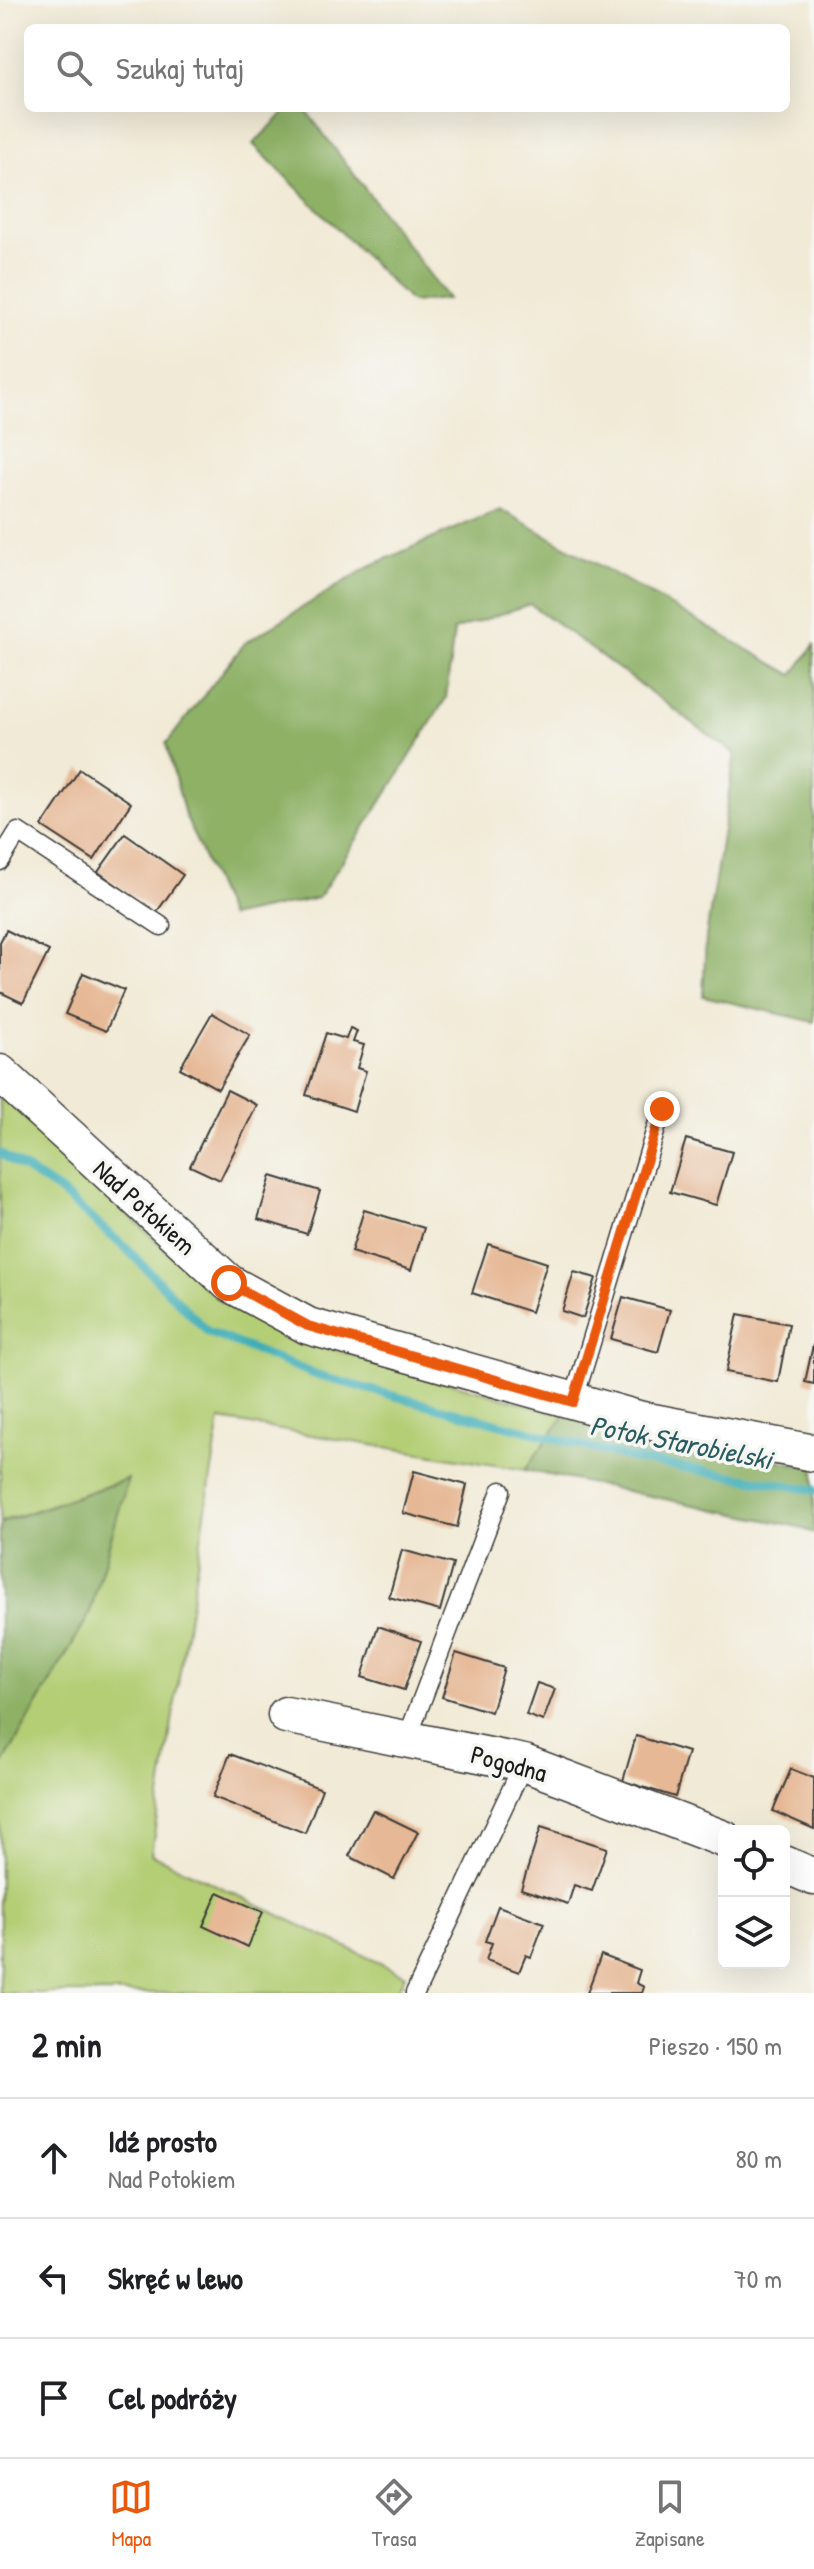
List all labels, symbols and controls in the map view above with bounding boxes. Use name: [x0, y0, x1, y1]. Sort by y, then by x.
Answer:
search box: [24, 24, 790, 112]
icon: search: [52, 46, 96, 90]
text: Szukaj tutaj: [116, 48, 244, 88]
route end: [644, 1091, 680, 1127]
street label: Nad Potokiem: [86, 1151, 204, 1263]
route start: [211, 1265, 247, 1301]
water label: Potok Starobielski: [587, 1406, 778, 1479]
street label: Pogodna: [467, 1736, 551, 1790]
map controls: [718, 1825, 790, 1969]
button: locate: [718, 1825, 790, 1897]
button: layers: [718, 1897, 790, 1969]
text: 2 min: [32, 2022, 102, 2068]
text: Pieszo · 150 m: [649, 2028, 782, 2063]
text: Idź prosto: [108, 2121, 217, 2161]
icon: ahead: [32, 2136, 76, 2180]
text: 80 m: [735, 2141, 782, 2176]
text: Nad Potokiem: [108, 2161, 235, 2196]
icon: left: [32, 2256, 76, 2300]
text: Skręć w lewo: [108, 2258, 243, 2298]
text: 70 m: [734, 2261, 782, 2296]
icon: arrive: [32, 2376, 76, 2420]
text: Cel podróży: [108, 2378, 237, 2418]
tab: Mapa: [109, 2475, 153, 2553]
tab: Trasa: [372, 2475, 416, 2553]
tab: Zapisane: [635, 2475, 705, 2553]

